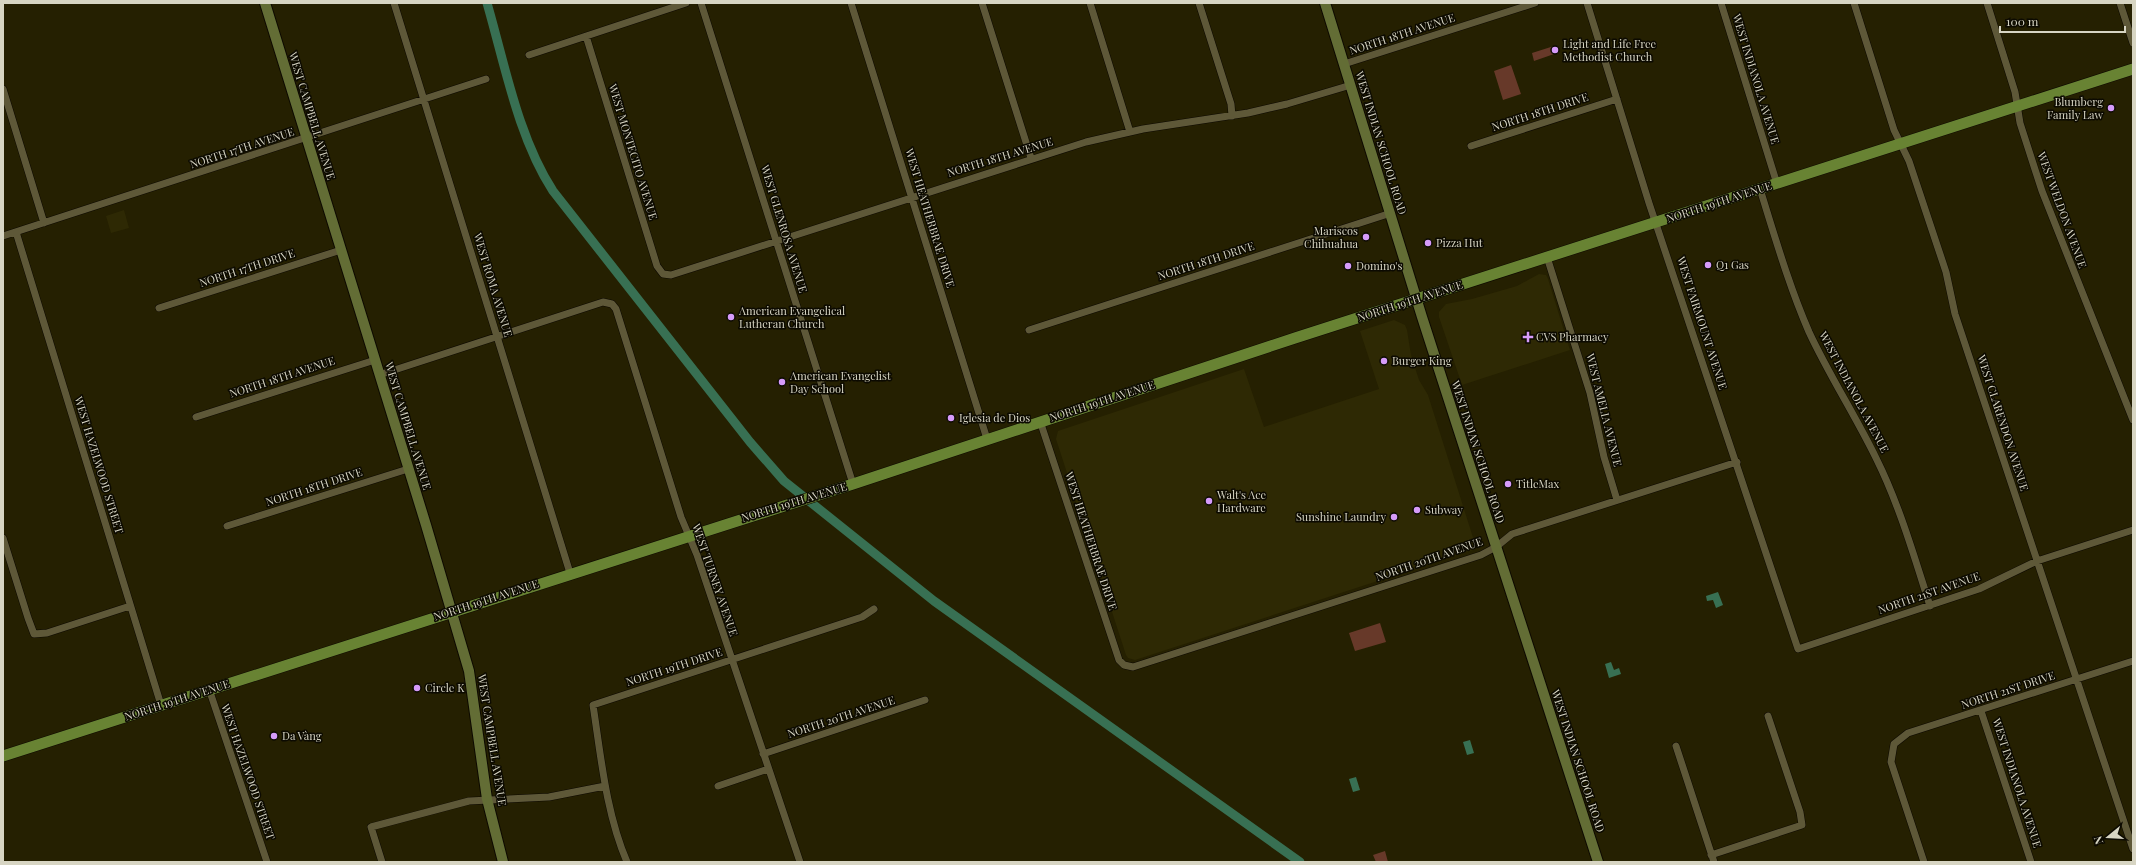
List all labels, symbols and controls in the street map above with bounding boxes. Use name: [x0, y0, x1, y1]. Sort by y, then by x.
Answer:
scale bar: [2000, 8, 2125, 34]
street label: NORTH 18TH AVENUE: [1347, 9, 1457, 58]
street label: WEST INDIANOLA AVENUE: [1729, 11, 1783, 146]
text: 100 m: [2006, 13, 2039, 29]
place label: Light and Life Free Methodist Church: [1563, 36, 1657, 64]
marker: Light and Life Free Methodist Church: [1550, 45, 1560, 55]
street label: WEST CAMPBELL AVENUE: [286, 49, 339, 182]
street label: WEST INDIAN SCHOOL ROAD: [1352, 68, 1410, 216]
street label: WEST MONTECITO AVENUE: [605, 81, 661, 222]
street label: NORTH 18TH DRIVE: [1490, 89, 1590, 134]
place label: Blumberg Family Law: [2047, 94, 2104, 122]
marker: Blumberg Family Law: [2106, 103, 2116, 113]
street label: NORTH 17TH AVENUE: [188, 123, 296, 171]
street label: NORTH 18TH AVENUE: [945, 133, 1055, 180]
street label: WEST HEATHERBRAE DRIVE: [902, 146, 959, 290]
street label: WEST WELDON AVENUE: [2034, 149, 2091, 270]
street label: WEST GLENROSA AVENUE: [758, 162, 811, 295]
street label: NORTH 19TH AVENUE: [1664, 177, 1774, 226]
place label: Mariscos Chihuahua: [1304, 223, 1359, 251]
street label: WEST ROMA AVENUE: [470, 230, 517, 339]
marker: Mariscos Chihuahua: [1361, 232, 1371, 242]
place label: Pizza Hut: [1436, 235, 1483, 250]
street label: NORTH 18TH DRIVE: [1156, 238, 1256, 283]
marker: Pizza Hut: [1423, 238, 1433, 248]
street label: NORTH 17TH DRIVE: [197, 245, 297, 290]
street label: WEST FAIRMOUNT AVENUE: [1674, 253, 1731, 392]
place label: Q1 Gas: [1716, 257, 1749, 272]
place label: Domino's: [1356, 258, 1402, 273]
marker: Q1 Gas: [1703, 260, 1713, 270]
marker: Domino's: [1343, 261, 1353, 271]
street label: NORTH 19TH AVENUE: [1355, 276, 1465, 325]
place label: American Evangelical Lutheran Church: [738, 303, 845, 331]
marker: American Evangelical Lutheran Church: [726, 312, 736, 322]
street label: WEST INDIANOLA AVENUE: [1816, 328, 1893, 455]
place label: CVS Pharmacy: [1536, 329, 1609, 344]
marker: CVS Pharmacy: [1523, 332, 1533, 342]
street label: WEST AMELIA AVENUE: [1583, 351, 1626, 468]
street label: NORTH 18TH AVENUE: [227, 352, 337, 401]
street label: WEST CLARENDON AVENUE: [1974, 352, 2033, 493]
place label: Burger King: [1392, 353, 1452, 368]
marker: Burger King: [1379, 356, 1389, 366]
street label: WEST CAMPBELL AVENUE: [382, 359, 435, 492]
place label: American Evangelist Day School: [789, 368, 891, 396]
street label: NORTH 19TH AVENUE: [1047, 376, 1157, 425]
marker: American Evangelist Day School: [777, 377, 787, 387]
street label: WEST INDIAN SCHOOL ROAD: [1448, 378, 1509, 525]
street label: WEST HAZELWOOD STREET: [71, 393, 128, 535]
place label: Iglesia de Dios: [959, 410, 1030, 425]
marker: Iglesia de Dios: [946, 413, 956, 423]
street label: NORTH 18TH DRIVE: [264, 464, 364, 509]
street label: WEST HEATHERBRAE DRIVE: [1062, 469, 1121, 612]
place label: TitleMax: [1516, 476, 1559, 491]
street label: NORTH 19TH AVENUE: [739, 478, 849, 525]
marker: TitleMax: [1503, 479, 1513, 489]
place label: Walt's Ace Hardware: [1216, 487, 1267, 515]
marker: Walt's Ace Hardware: [1204, 496, 1214, 506]
place label: Subway: [1425, 502, 1463, 517]
marker: Subway: [1412, 505, 1422, 515]
place label: Sunshine Laundry: [1296, 509, 1386, 524]
marker: Sunshine Laundry: [1389, 512, 1399, 522]
street label: WEST TURNEY AVENUE: [689, 521, 742, 638]
street label: NORTH 20TH AVENUE: [1373, 533, 1485, 584]
street label: NORTH 21ST AVENUE: [1876, 568, 1982, 617]
street label: NORTH 19TH AVENUE: [431, 575, 541, 624]
street label: NORTH 19TH DRIVE: [624, 644, 724, 689]
street label: NORTH 21ST DRIVE: [1959, 667, 2057, 712]
street label: WEST CAMPBELL AVENUE: [475, 672, 510, 807]
street label: NORTH 19TH AVENUE: [122, 675, 232, 724]
place label: Circle K: [425, 680, 465, 695]
marker: Circle K: [412, 683, 422, 693]
street label: WEST INDIAN SCHOOL ROAD: [1548, 687, 1609, 834]
street label: NORTH 20TH AVENUE: [785, 692, 897, 741]
street label: WEST HAZELWOOD STREET: [218, 701, 279, 842]
street label: WEST INDIANOLA AVENUE: [1989, 715, 2046, 850]
place label: Da Vàng: [282, 728, 322, 743]
marker: Da Vàng: [269, 731, 279, 741]
north arrow: [2088, 817, 2128, 857]
text: N: [2090, 834, 2106, 846]

